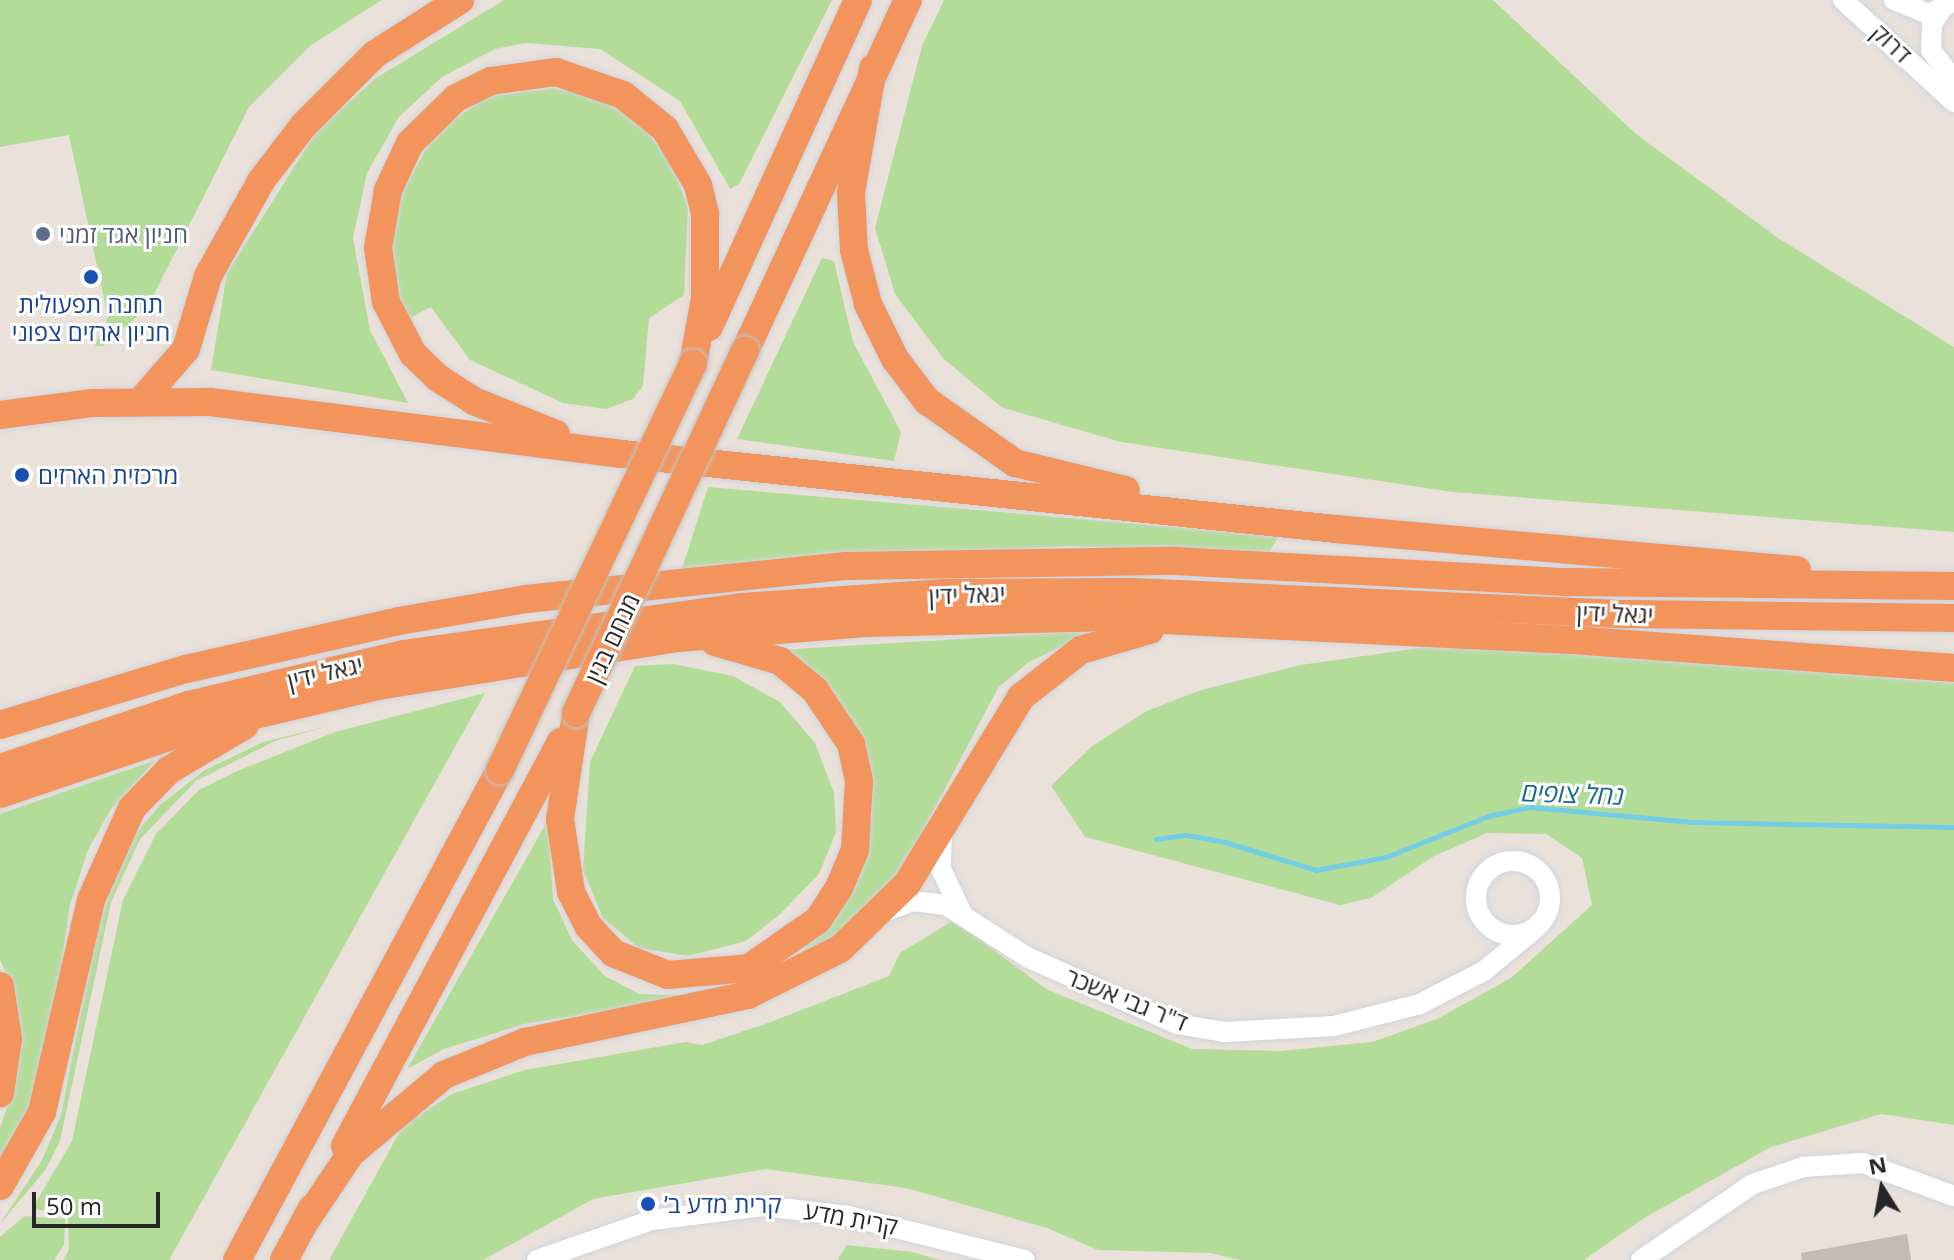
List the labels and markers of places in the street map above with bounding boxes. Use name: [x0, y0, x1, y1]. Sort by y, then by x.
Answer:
place label: חניון אגד זמני: [59, 220, 188, 248]
marker: חניון אגד זמני: [34, 225, 52, 243]
marker: תחנה תפעולית חניון ארזים צפוני: [82, 268, 100, 286]
place label: תחנה תפעולית חניון ארזים צפוני: [12, 290, 170, 346]
place label: מרכזית הארזים: [38, 461, 178, 489]
marker: מרכזית הארזים: [13, 466, 31, 484]
place label: קרית מדע ב׳: [664, 1190, 781, 1218]
marker: קרית מדע ב׳: [639, 1195, 657, 1213]

